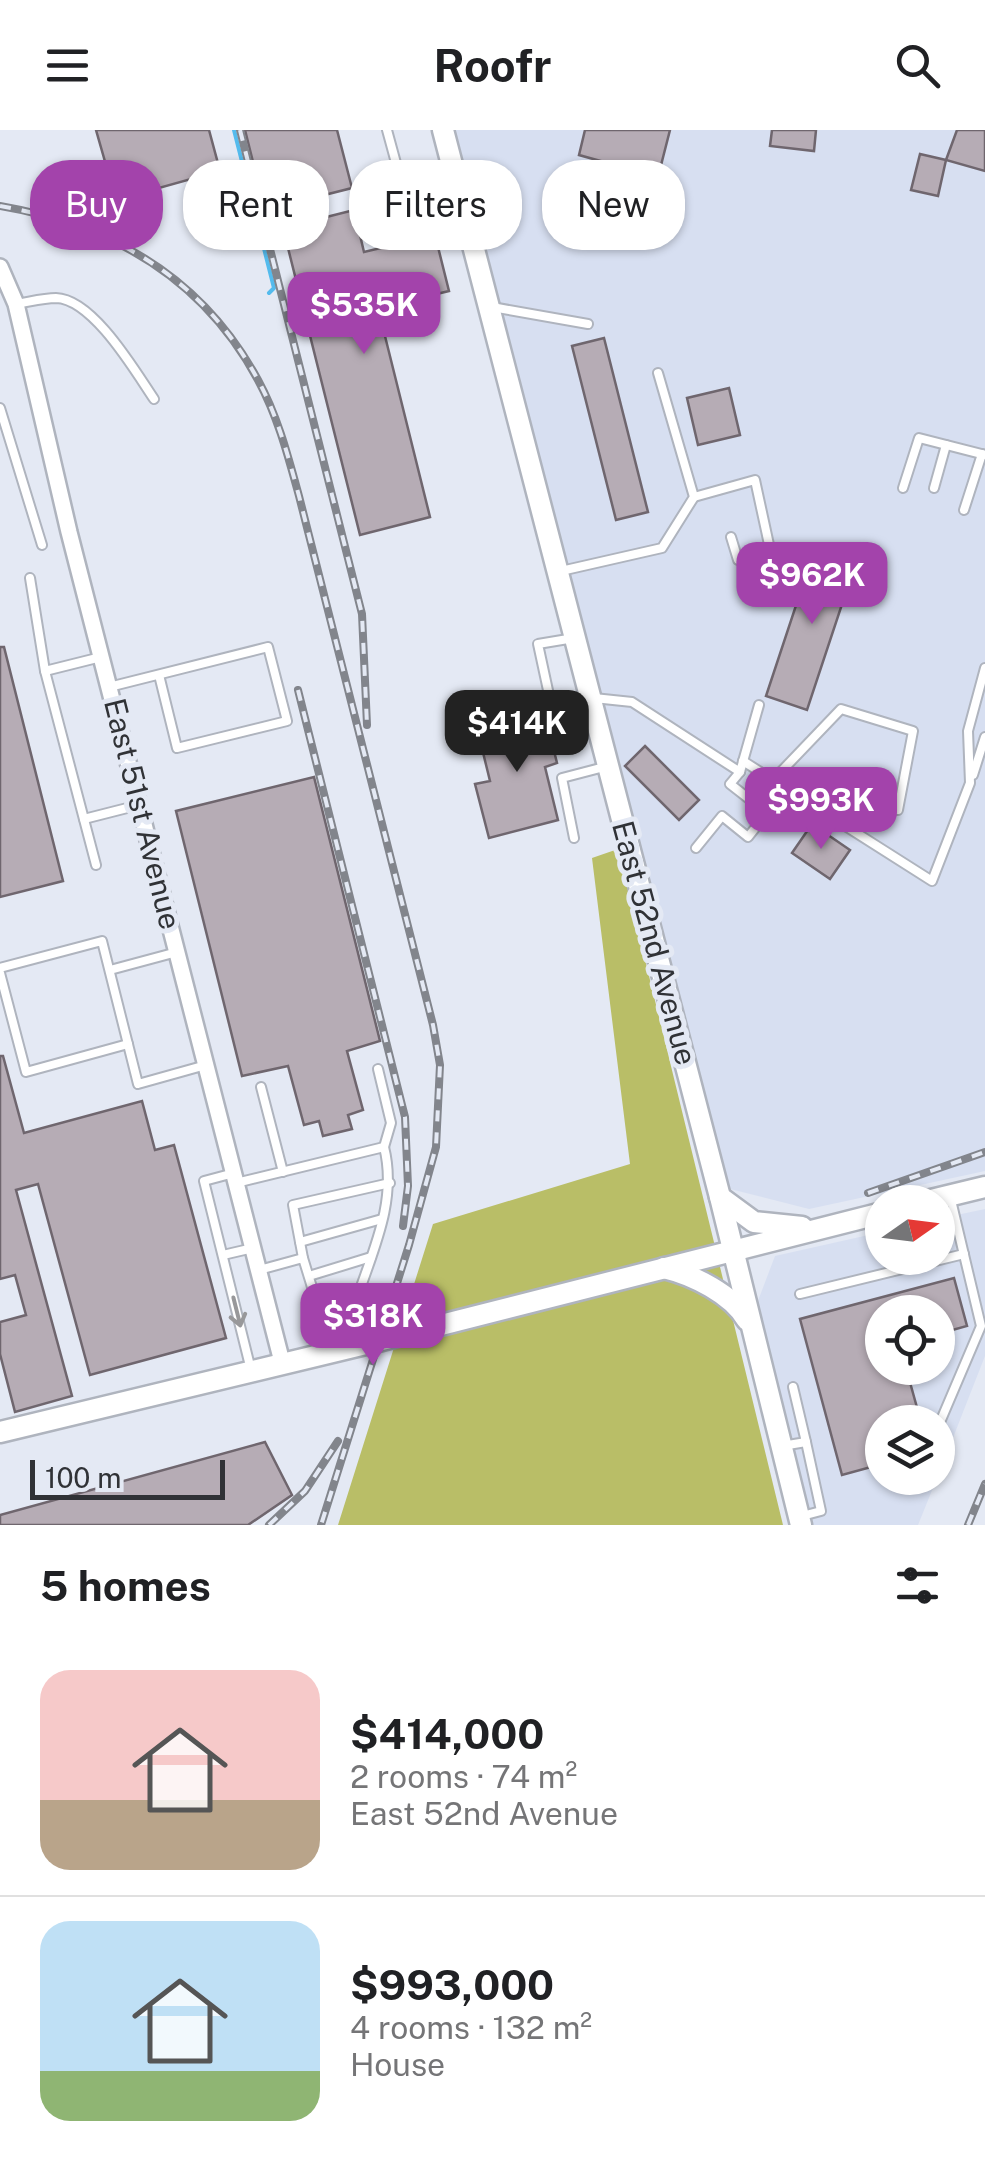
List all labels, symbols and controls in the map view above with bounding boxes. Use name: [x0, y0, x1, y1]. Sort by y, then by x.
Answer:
icon: menu: [40, 38, 95, 93]
icon: search: [890, 38, 945, 93]
text: Roofr: [433, 39, 552, 92]
chip: Buy: [30, 160, 163, 250]
chip: Rent: [183, 160, 329, 250]
chip: Filters: [349, 160, 522, 250]
chip: New: [542, 160, 685, 250]
pin: $535K: [294, 272, 434, 357]
text: $535K: [309, 286, 419, 323]
pin: $962K: [742, 542, 882, 627]
text: $962K: [758, 556, 866, 593]
pin: $414K: [447, 690, 587, 775]
street label: East 51st Avenue: [97, 694, 189, 933]
text: $414K: [467, 704, 567, 741]
pin: $993K: [751, 767, 891, 852]
text: $993K: [767, 781, 875, 818]
street label: East 52nd Avenue: [605, 817, 705, 1069]
north arrow: [865, 1185, 955, 1275]
map controls: [865, 1185, 955, 1495]
pin: $318K: [303, 1283, 443, 1368]
one-way arrow: [229, 1295, 247, 1327]
button: locate: [865, 1295, 955, 1385]
text: $318K: [322, 1297, 424, 1334]
button: layers: [865, 1405, 955, 1495]
scale bar: [30, 1455, 225, 1500]
text: 100 m: [45, 1461, 122, 1494]
icon: filters: [890, 1558, 945, 1613]
text: 5 homes: [40, 1561, 211, 1610]
text: $414,000: [350, 1709, 544, 1758]
icon: home: [120, 1710, 240, 1830]
text: 2 rooms · 74 m²: [350, 1758, 577, 1795]
text: East 52nd Avenue: [350, 1795, 618, 1832]
text: $993,000: [350, 1960, 554, 2009]
icon: home: [120, 1961, 240, 2081]
text: 4 rooms · 132 m²: [350, 2009, 592, 2046]
text: House: [350, 2046, 445, 2083]

